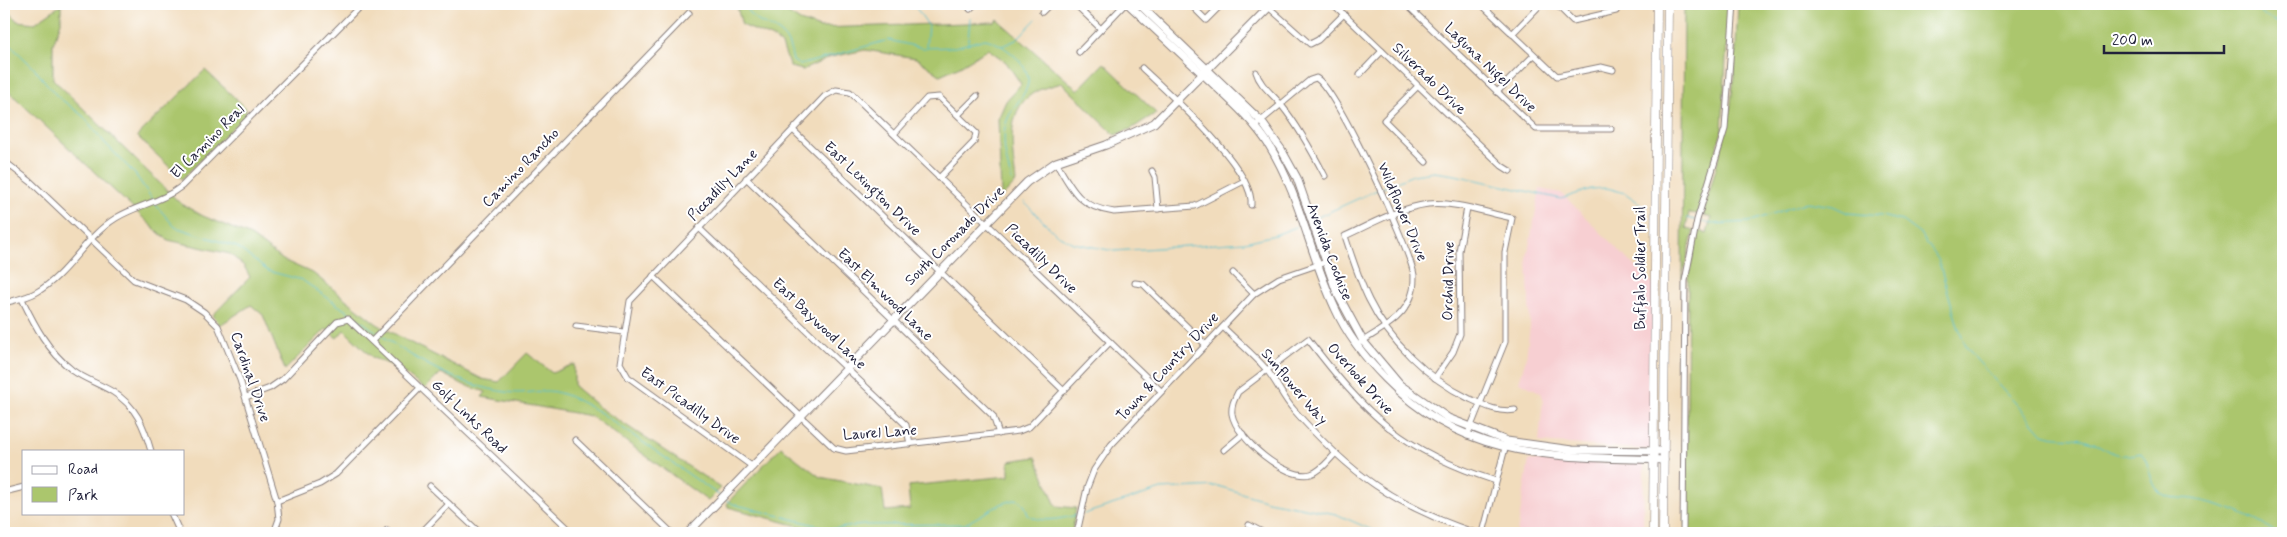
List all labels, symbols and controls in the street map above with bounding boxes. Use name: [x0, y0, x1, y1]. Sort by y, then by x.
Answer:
street label: Laguna Nigel Drive: [1439, 19, 1541, 118]
scale bar: [2104, 22, 2224, 54]
text: 200 m: [2112, 31, 2153, 51]
street label: Silverado Drive: [1388, 38, 1470, 120]
street label: El Camino Real: [166, 100, 250, 184]
street label: Camino Rancho: [478, 124, 564, 212]
street label: East Lexington Drive: [818, 137, 925, 242]
street label: Piccadilly Lane: [683, 144, 763, 225]
street label: Wildflower Drive: [1372, 160, 1432, 265]
street label: South Coronado Drive: [901, 182, 1009, 290]
street label: Avenida Cochise: [1301, 201, 1357, 304]
street label: Buffalo Soldier Trail: [1631, 206, 1651, 330]
street label: Piccadilly Drive: [1001, 219, 1082, 299]
street label: Orchid Drive: [1438, 241, 1460, 321]
street label: East Elmwood Lane: [833, 244, 937, 346]
street label: East Baywood Lane: [768, 274, 871, 374]
street label: Town & Country Drive: [1112, 308, 1224, 426]
street label: Cardinal Drive: [225, 329, 275, 425]
street label: Overlook Drive: [1322, 339, 1398, 419]
street label: Sunflower Way: [1256, 345, 1332, 429]
street label: East Picadilly Drive: [636, 363, 744, 449]
street label: Golf Links Road: [426, 375, 512, 459]
street label: Laurel Lane: [842, 420, 918, 446]
legend: [22, 450, 185, 514]
text: Road: [68, 460, 98, 480]
text: Park: [68, 486, 98, 506]

